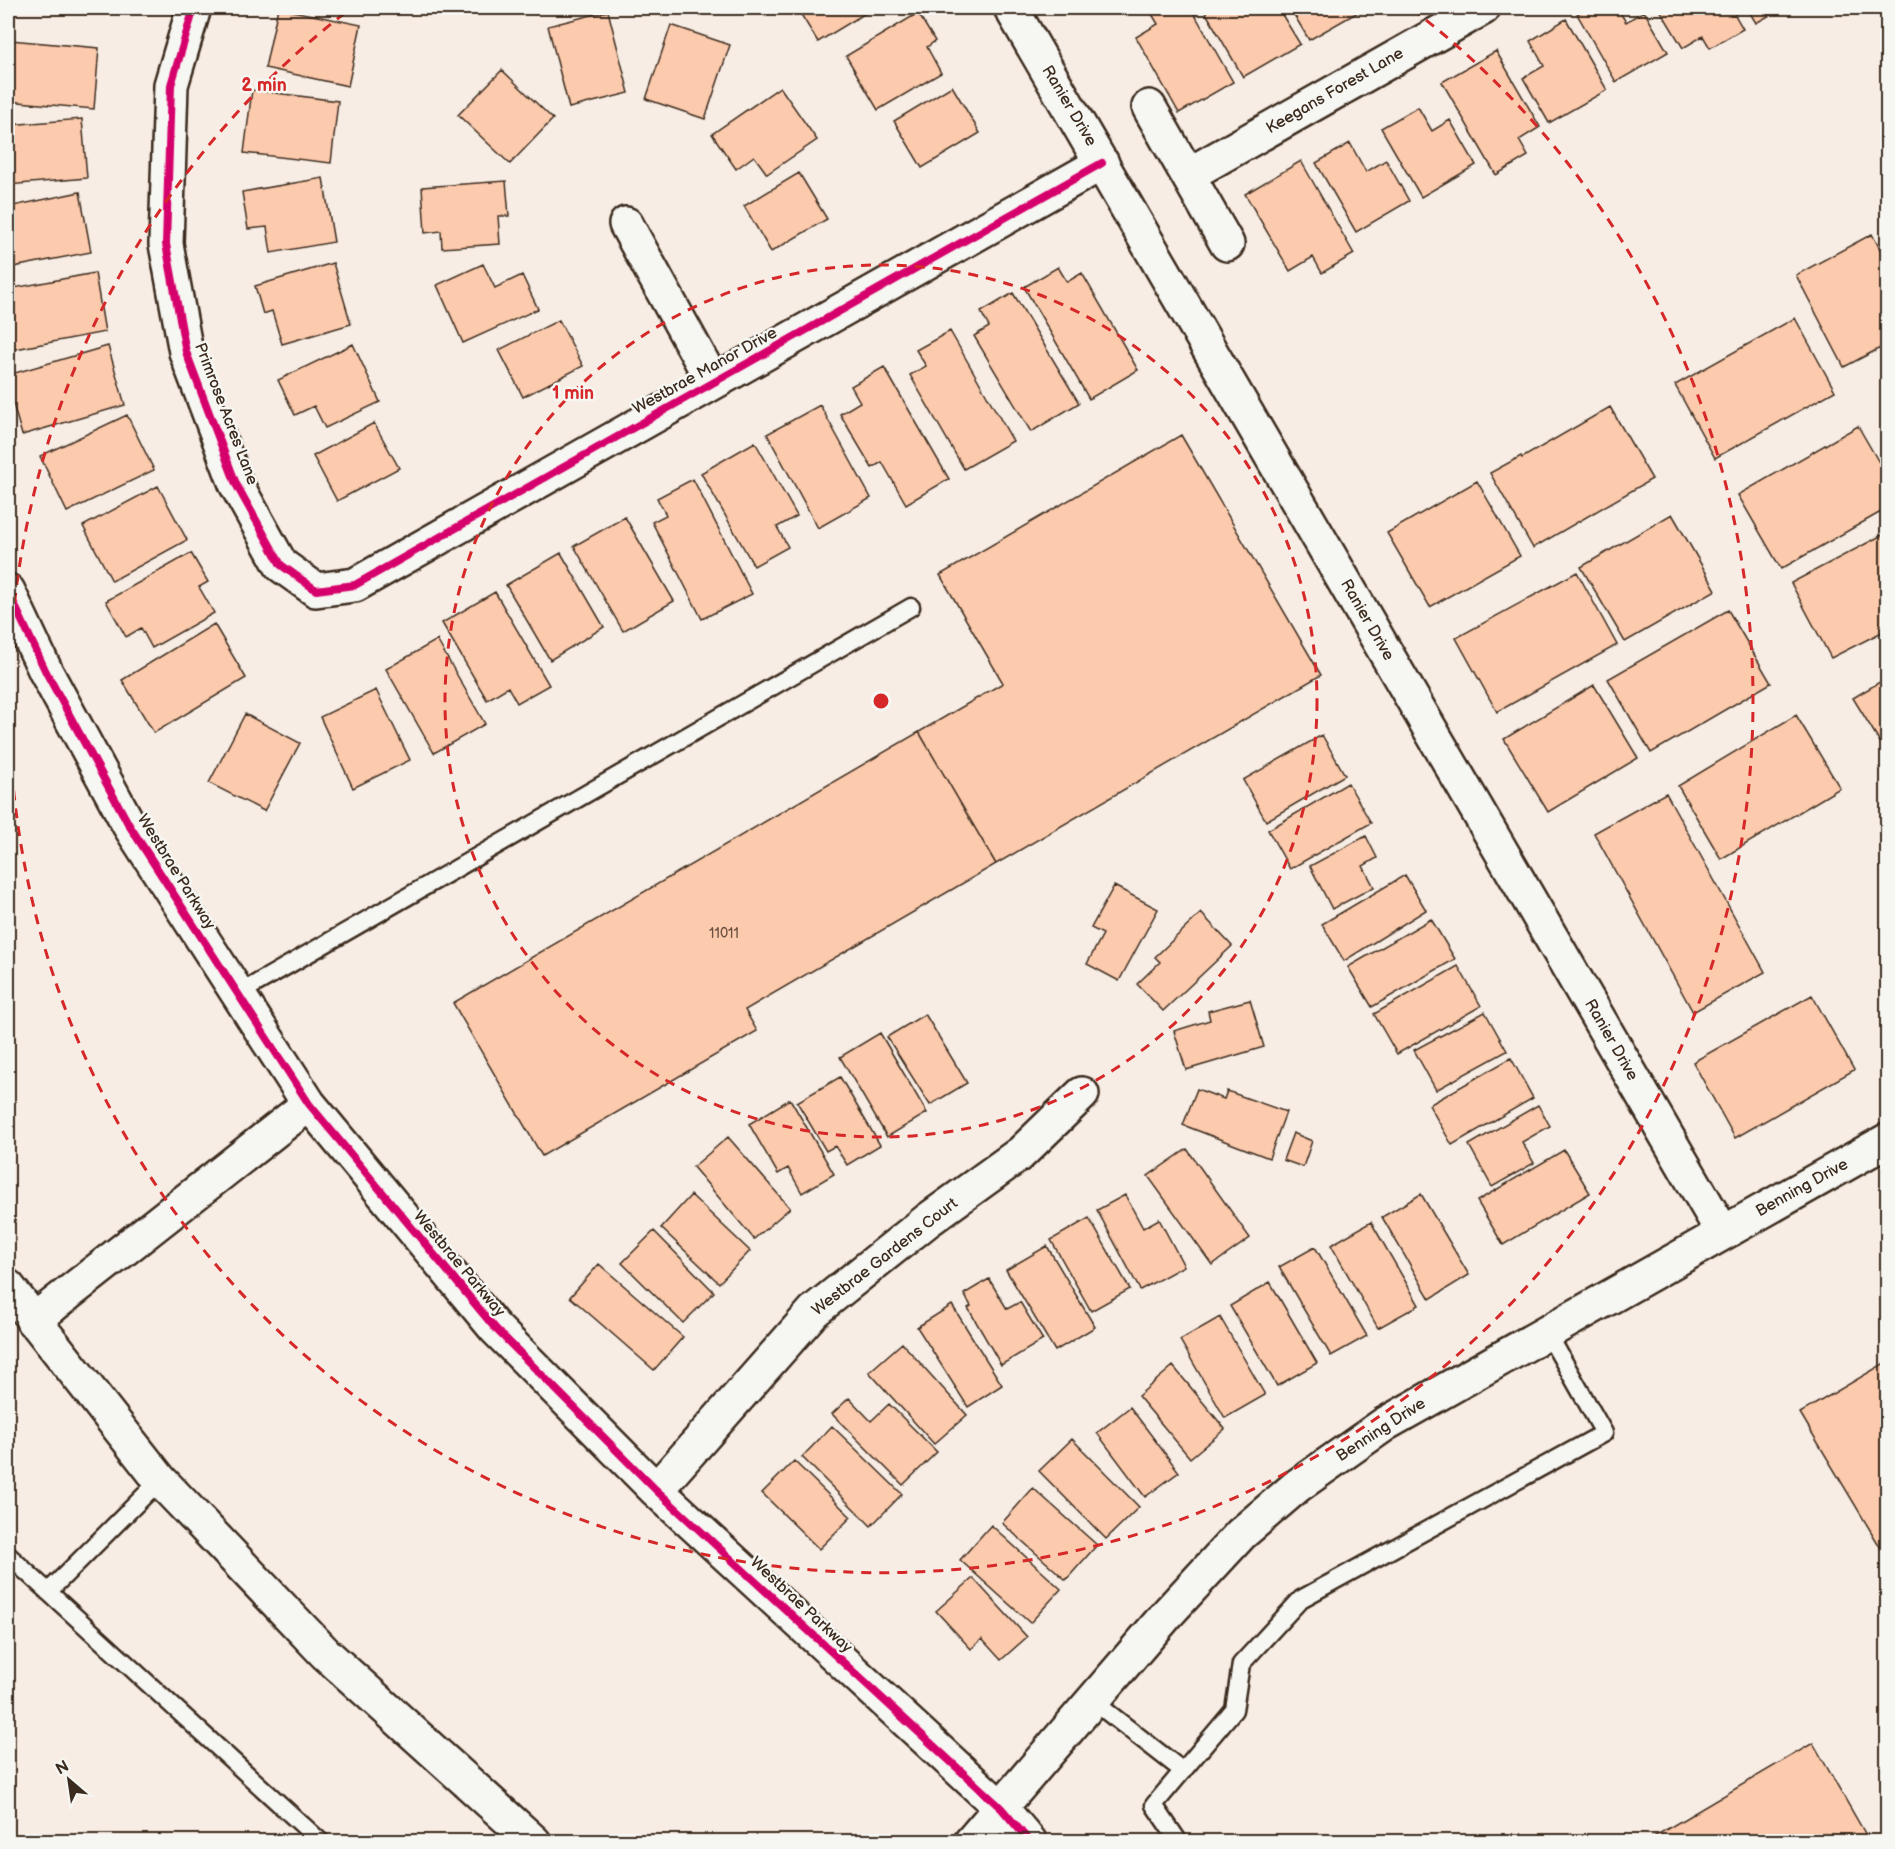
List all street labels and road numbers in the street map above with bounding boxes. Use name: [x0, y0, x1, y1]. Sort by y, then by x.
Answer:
street label: Keegans Forest Lane: [1263, 44, 1407, 138]
street label: Ranier Drive: [1038, 62, 1101, 150]
street label: Westbrae Manor Drive: [630, 323, 781, 419]
street label: Primrose Acres Lane: [190, 340, 262, 488]
street label: Ranier Drive: [1336, 576, 1398, 664]
street label: Westbrae Parkway: [133, 811, 220, 934]
street label: Ranier Drive: [1580, 996, 1642, 1084]
street label: Benning Drive: [1753, 1155, 1852, 1221]
street label: Westbrae Gardens Court: [808, 1194, 962, 1320]
street label: Westbrae Parkway: [409, 1207, 509, 1321]
street label: Benning Drive: [1333, 1394, 1430, 1466]
street label: Westbrae Parkway: [746, 1553, 856, 1658]

